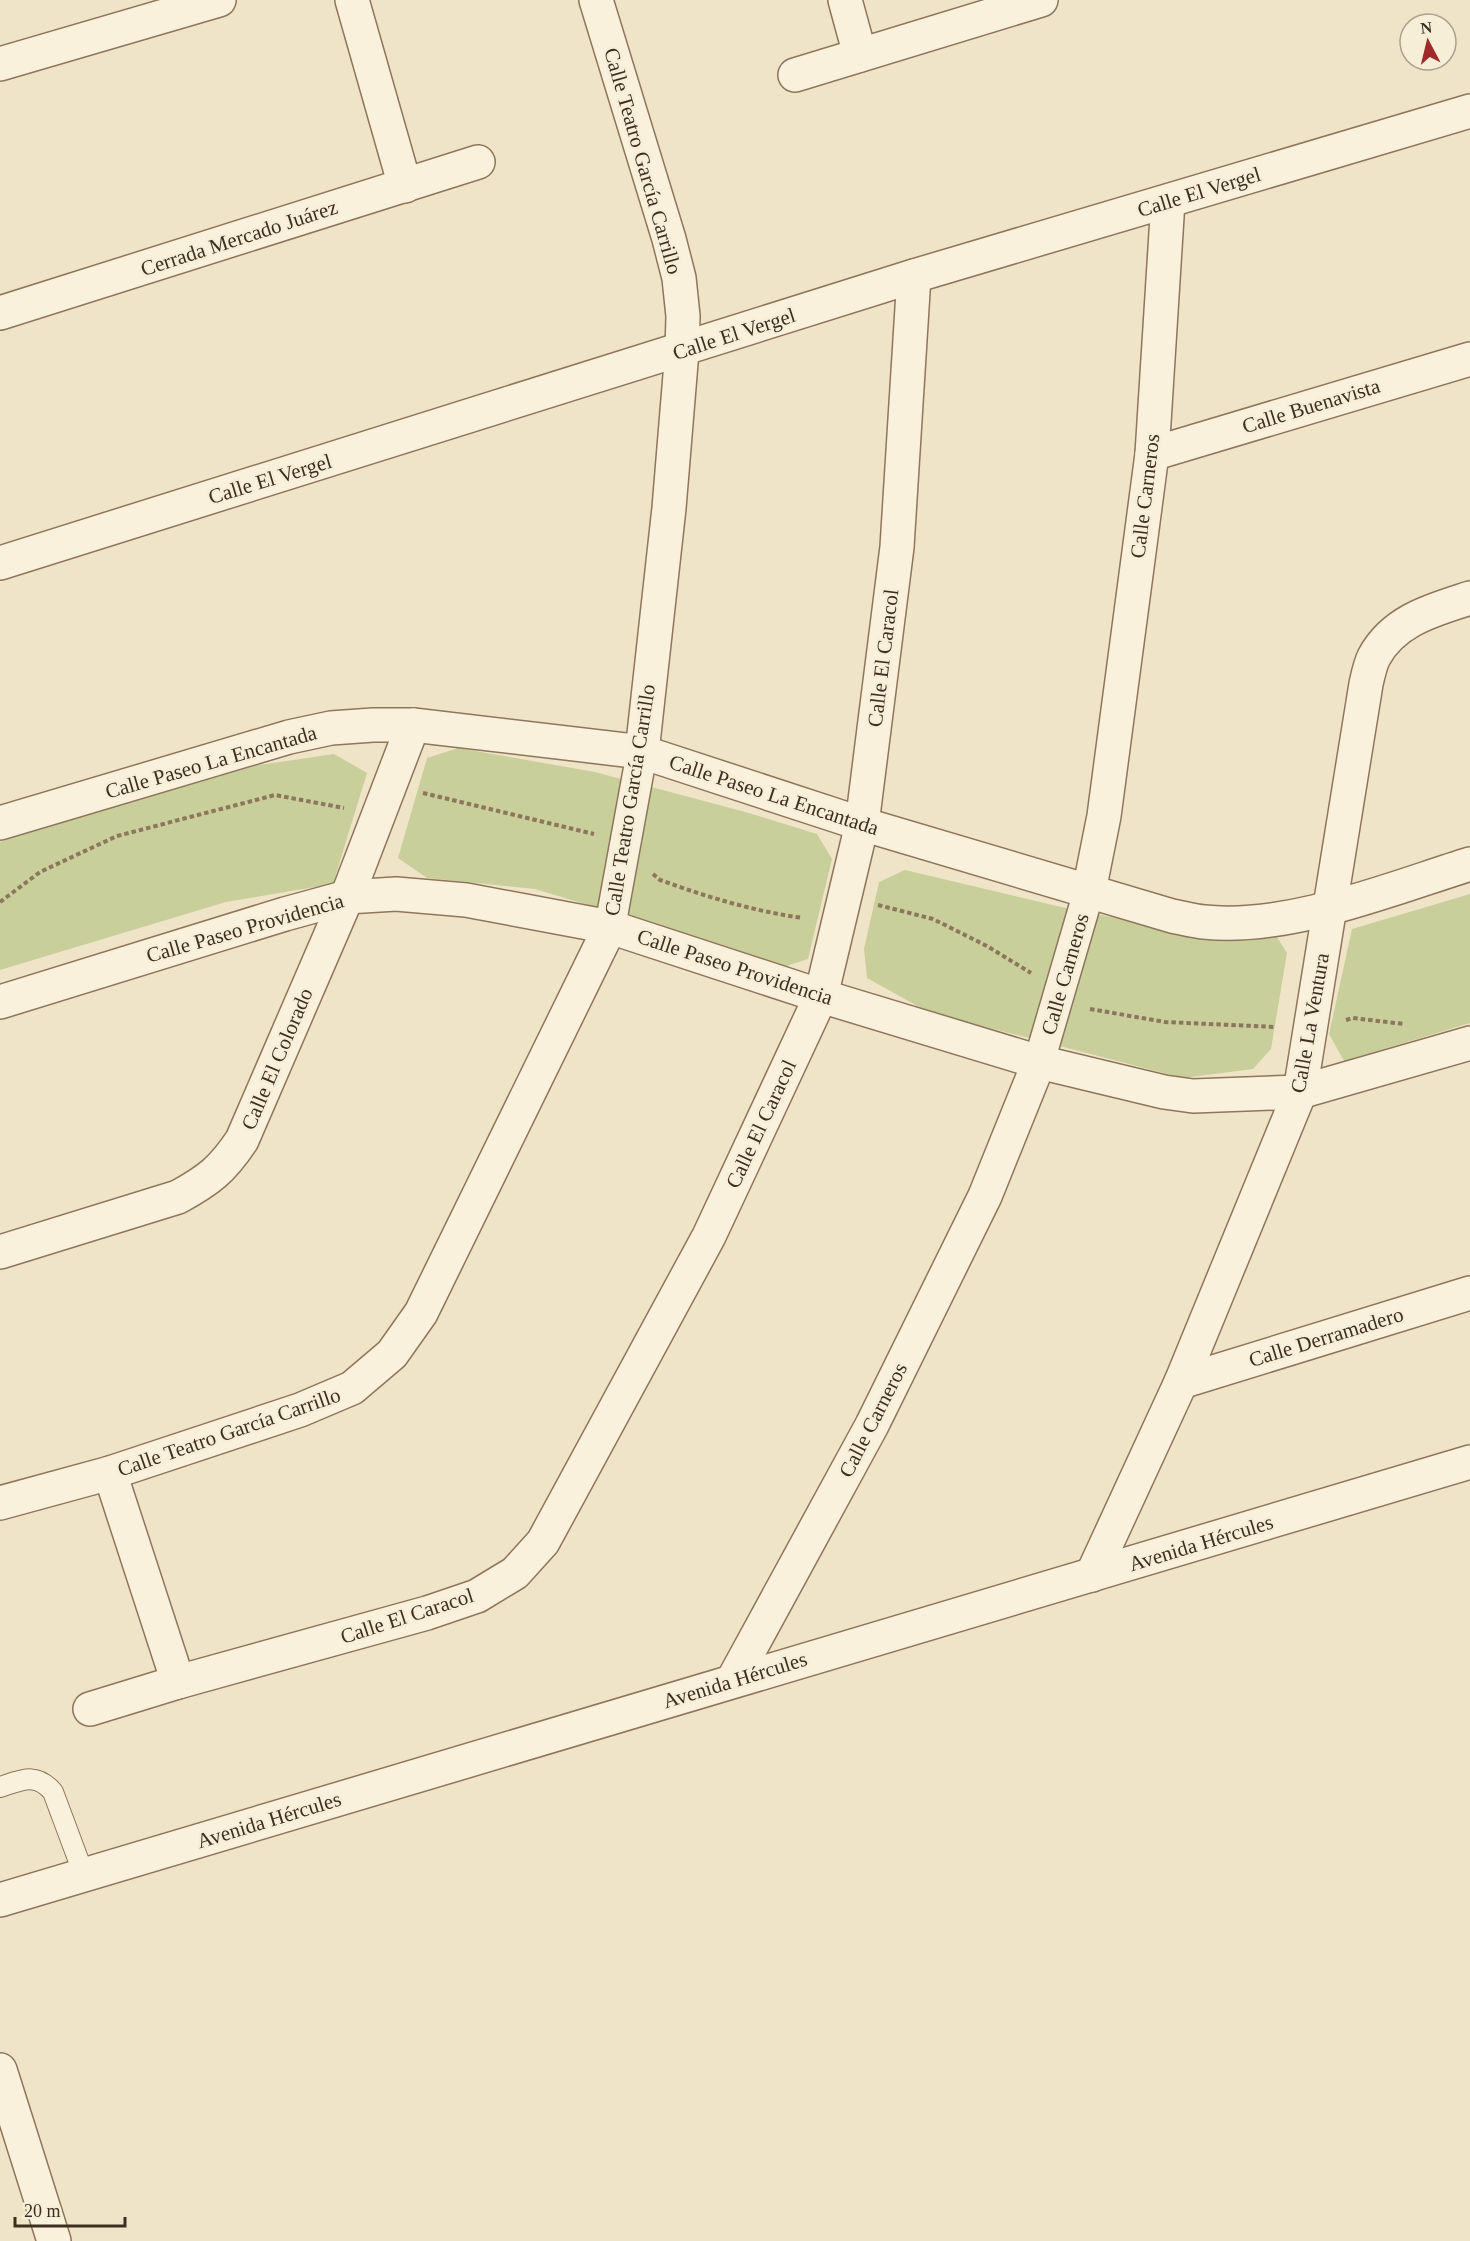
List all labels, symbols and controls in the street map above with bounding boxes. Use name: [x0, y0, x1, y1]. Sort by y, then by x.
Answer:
north arrow: [1398, 12, 1458, 72]
text: N: [1419, 18, 1433, 37]
street label: Calle Teatro García Carrillo: [599, 45, 687, 277]
street label: Calle El Vergel: [1135, 162, 1264, 222]
street label: Cerrada Mercado Juárez: [138, 195, 340, 281]
street label: Calle El Vergel: [670, 303, 799, 365]
street label: Calle Buenavista: [1239, 373, 1383, 438]
street label: Calle Carneros: [1125, 432, 1165, 560]
street label: Calle El Vergel: [206, 449, 335, 509]
street label: Calle El Caracol: [863, 588, 903, 728]
street label: Calle Teatro García Carrillo: [600, 682, 660, 918]
street label: Calle Paseo La Encantada: [103, 720, 320, 804]
street label: Calle Paseo La Encantada: [666, 750, 882, 840]
street label: Calle Paseo Providencia: [144, 888, 347, 968]
street label: Calle Carneros: [1036, 910, 1094, 1038]
street label: Calle Paseo Providencia: [634, 924, 836, 1010]
street label: Calle La Ventura: [1286, 950, 1334, 1095]
street label: Calle El Colorado: [236, 985, 318, 1133]
street label: Calle El Caracol: [721, 1056, 801, 1192]
street label: Calle Derramadero: [1246, 1302, 1406, 1372]
street label: Calle Carneros: [834, 1359, 912, 1481]
street label: Calle Teatro García Carrillo: [114, 1383, 344, 1481]
street label: Avenida Hércules: [1126, 1510, 1276, 1576]
street label: Calle El Caracol: [337, 1583, 477, 1649]
street label: Avenida Hércules: [660, 1647, 810, 1713]
street label: Avenida Hércules: [194, 1787, 344, 1853]
scale bar: [15, 2190, 124, 2228]
text: 20 m: [24, 2201, 61, 2221]

